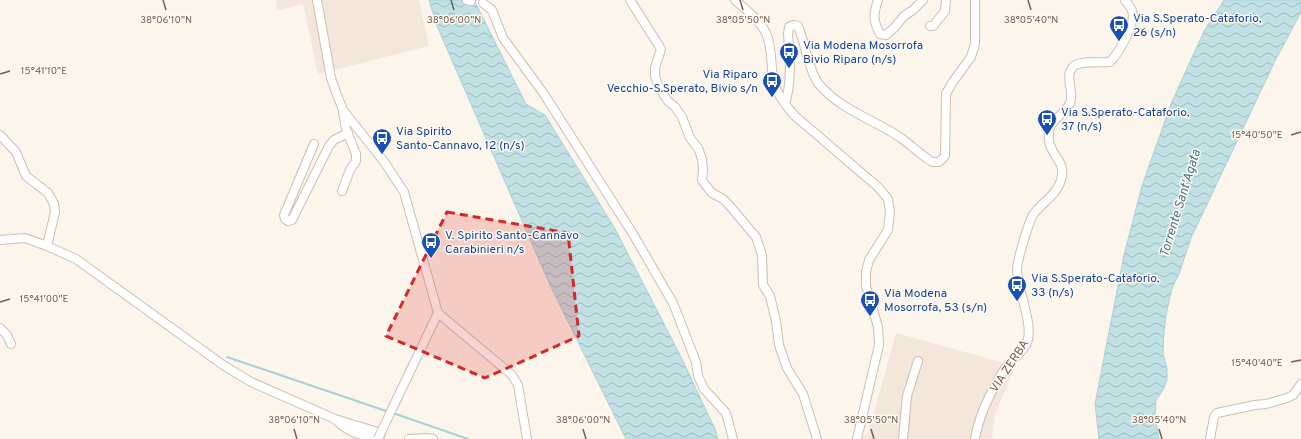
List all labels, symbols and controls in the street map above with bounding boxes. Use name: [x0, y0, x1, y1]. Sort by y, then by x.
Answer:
place label: Via S.Sperato-Cataforio, 26 (s/n): [1133, 11, 1262, 41]
text: 38°06'10"N: [140, 14, 192, 27]
text: 38°06'00"N: [427, 14, 481, 27]
text: 38°05'50"N: [716, 14, 770, 27]
text: 38°05'40"N: [1004, 14, 1058, 27]
bus stop icon: Via S.Sperato-Cataforio, 26 (s/n): [1108, 14, 1130, 42]
place label: Via Modena Mosorrofa Bivio Riparo (n/s): [803, 38, 923, 68]
bus stop icon: Via Modena Mosorrofa Bivio Riparo (n/s): [778, 41, 800, 69]
text: 15°41'10"E: [21, 65, 67, 78]
place label: Via Riparo Vecchio-S.Sperato, Bivio s/n: [607, 67, 758, 97]
bus stop icon: Via Riparo Vecchio-S.Sperato, Bivio s/n: [761, 70, 783, 98]
place label: Via S.Sperato-Cataforio, 37 (n/s): [1061, 105, 1190, 135]
bus stop icon: Via S.Sperato-Cataforio, 37 (n/s): [1036, 108, 1058, 136]
place label: Via Spirito Santo-Cannavo, 12 (n/s): [396, 124, 525, 154]
bus stop icon: Via Spirito Santo-Cannavo, 12 (n/s): [371, 127, 393, 155]
text: 15°40'50"E: [1231, 129, 1283, 142]
water label: Torrente Sant'Agata: [1157, 148, 1205, 259]
place label: V. Spirito Santo-Cannavo Carabinieri n/s: [445, 228, 579, 258]
bus stop icon: V. Spirito Santo-Cannavo Carabinieri n/s: [420, 231, 442, 259]
place label: Via S.Sperato-Cataforio, 33 (n/s): [1031, 271, 1160, 301]
bus stop icon: Via S.Sperato-Cataforio, 33 (n/s): [1006, 274, 1028, 302]
place label: Via Modena Mosorrofa, 53 (s/n): [884, 286, 987, 316]
bus stop icon: Via Modena Mosorrofa, 53 (s/n): [859, 289, 881, 317]
text: 15°41'00"E: [20, 293, 68, 306]
street label: VIA ZERBA: [987, 337, 1033, 396]
text: 15°40'40"E: [1231, 357, 1283, 370]
text: 38°06'10"N: [268, 414, 320, 427]
text: 38°06'00"N: [556, 414, 610, 427]
text: 38°05'50"N: [844, 414, 898, 427]
text: 38°05'40"N: [1132, 414, 1186, 427]

